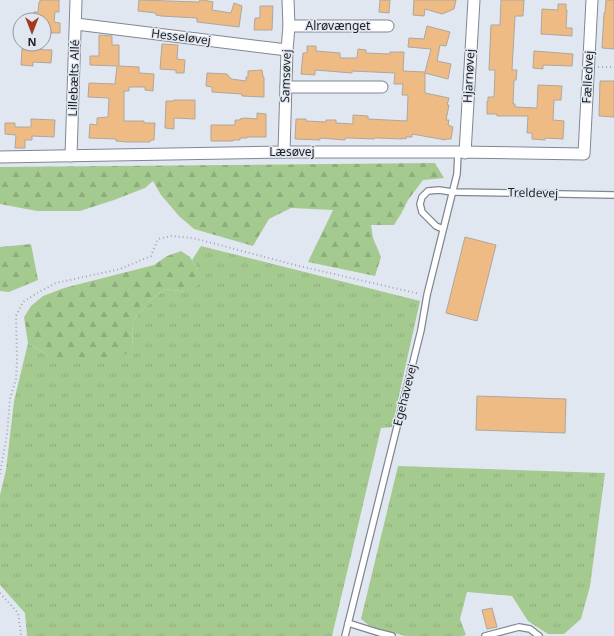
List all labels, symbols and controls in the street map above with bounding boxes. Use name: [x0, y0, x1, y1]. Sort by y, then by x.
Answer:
north arrow: [12, 12, 52, 52]
street label: Alrøvænget: [306, 17, 371, 34]
street label: Hesseløvej: [150, 24, 212, 49]
text: N: [28, 35, 36, 50]
street label: Lillebælts Allé: [64, 39, 83, 117]
street label: Samsøvej: [276, 49, 295, 103]
street label: Hjarnøvej: [459, 49, 478, 103]
street label: Fælledvej: [578, 50, 597, 104]
street label: Læsøvej: [269, 143, 315, 160]
street label: Treldevej: [508, 184, 558, 201]
street label: Egehavevej: [389, 362, 420, 428]

